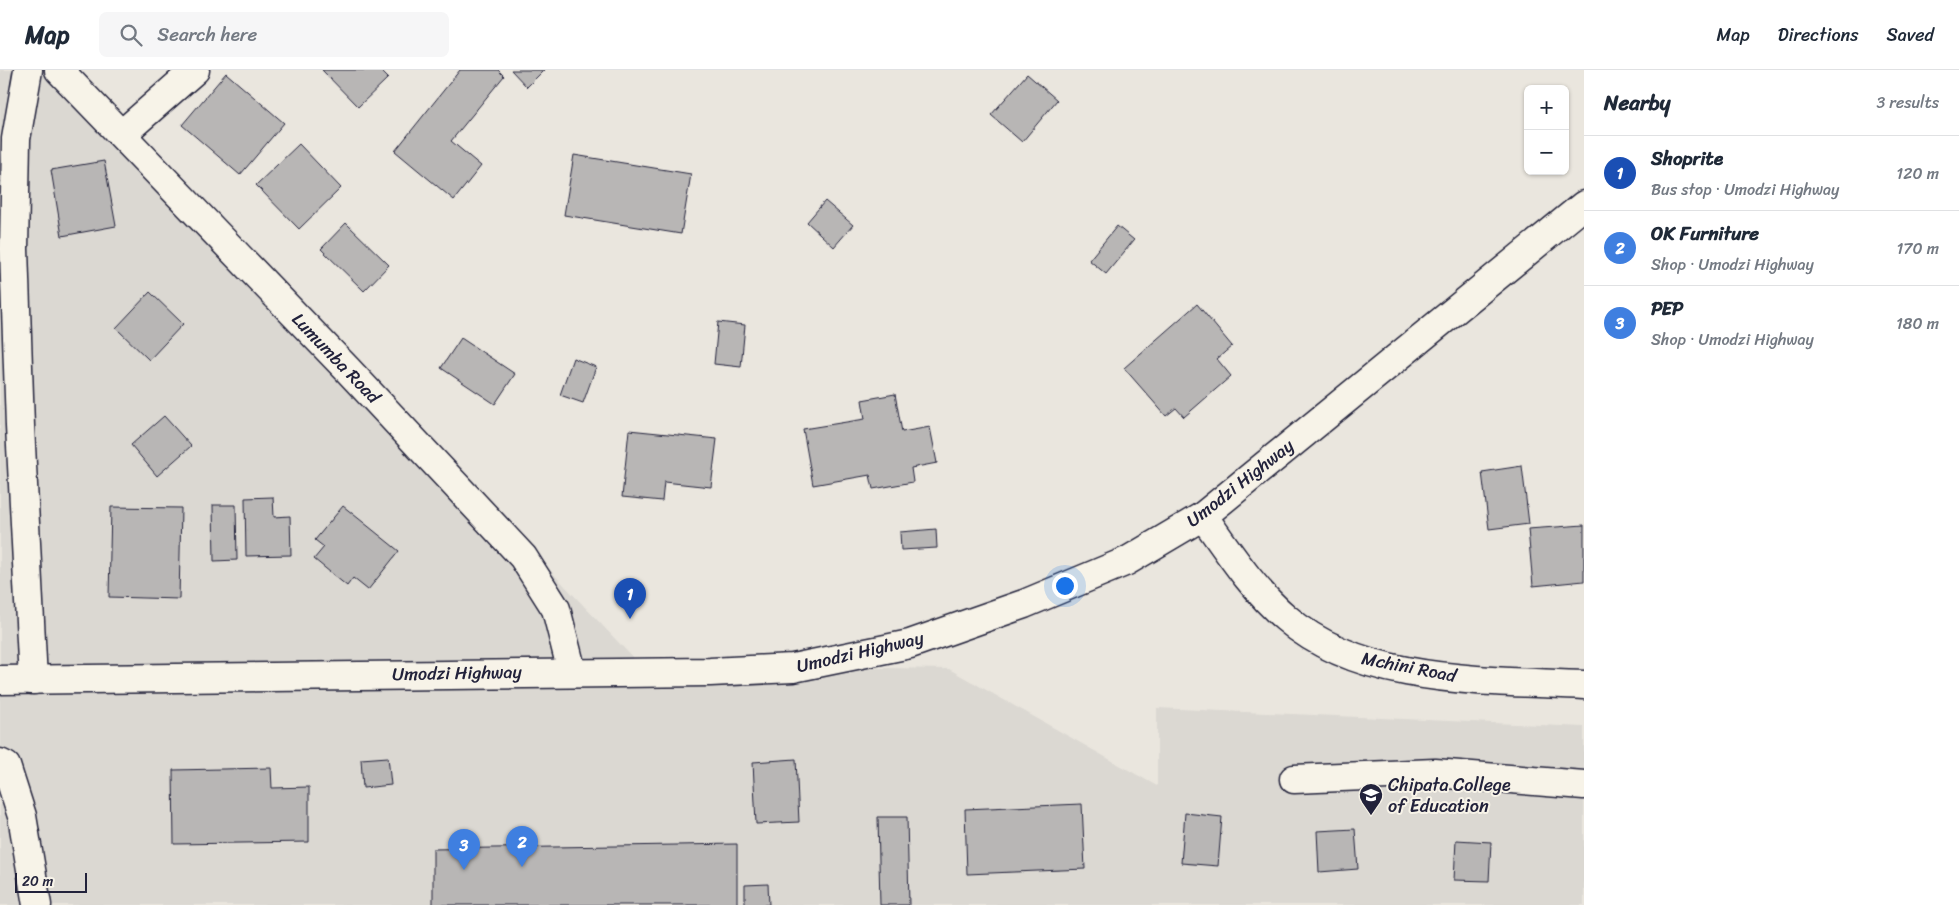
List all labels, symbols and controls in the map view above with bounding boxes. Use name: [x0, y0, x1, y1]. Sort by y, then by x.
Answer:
search box: [99, 12, 449, 57]
text: Map: [25, 14, 69, 56]
text: Search here: [157, 18, 257, 51]
text: Map: [1717, 19, 1750, 51]
text: Directions: [1778, 19, 1859, 51]
text: Saved: [1887, 19, 1934, 51]
icon: search: [117, 21, 145, 49]
text: Nearby: [1604, 84, 1670, 122]
map controls: [1524, 85, 1569, 175]
button: +: [1524, 85, 1569, 130]
text: 3 results: [1876, 88, 1939, 117]
button: −: [1524, 130, 1569, 175]
text: Shoprite: [1651, 142, 1723, 175]
text: 1: [1617, 159, 1623, 188]
text: 120 m: [1896, 159, 1939, 188]
text: Bus stop · Umodzi Highway: [1651, 175, 1839, 204]
text: OK Furniture: [1651, 217, 1759, 250]
text: 2: [1615, 234, 1625, 263]
text: 170 m: [1896, 234, 1939, 263]
text: Shop · Umodzi Highway: [1651, 250, 1814, 279]
text: PEP: [1651, 292, 1683, 325]
street label: Lumumba Road: [284, 305, 389, 412]
text: 3: [1616, 309, 1624, 338]
text: 180 m: [1896, 309, 1939, 338]
text: Shop · Umodzi Highway: [1651, 325, 1814, 354]
street label: Umodzi Highway: [1179, 430, 1301, 536]
your location: [1052, 573, 1078, 599]
pin: 1: [614, 578, 646, 619]
street label: Umodzi Highway: [793, 622, 927, 682]
street label: Mchini Road: [1359, 642, 1461, 692]
street label: Umodzi Highway: [392, 656, 523, 690]
place label: Chipata College of Education: [1388, 769, 1511, 822]
school or university icon: Chipata College of Education: [1358, 782, 1384, 816]
pin: 2: [506, 826, 538, 867]
pin: 3: [448, 829, 480, 870]
text: 20 m: [22, 869, 53, 894]
scale bar: [15, 870, 88, 893]

